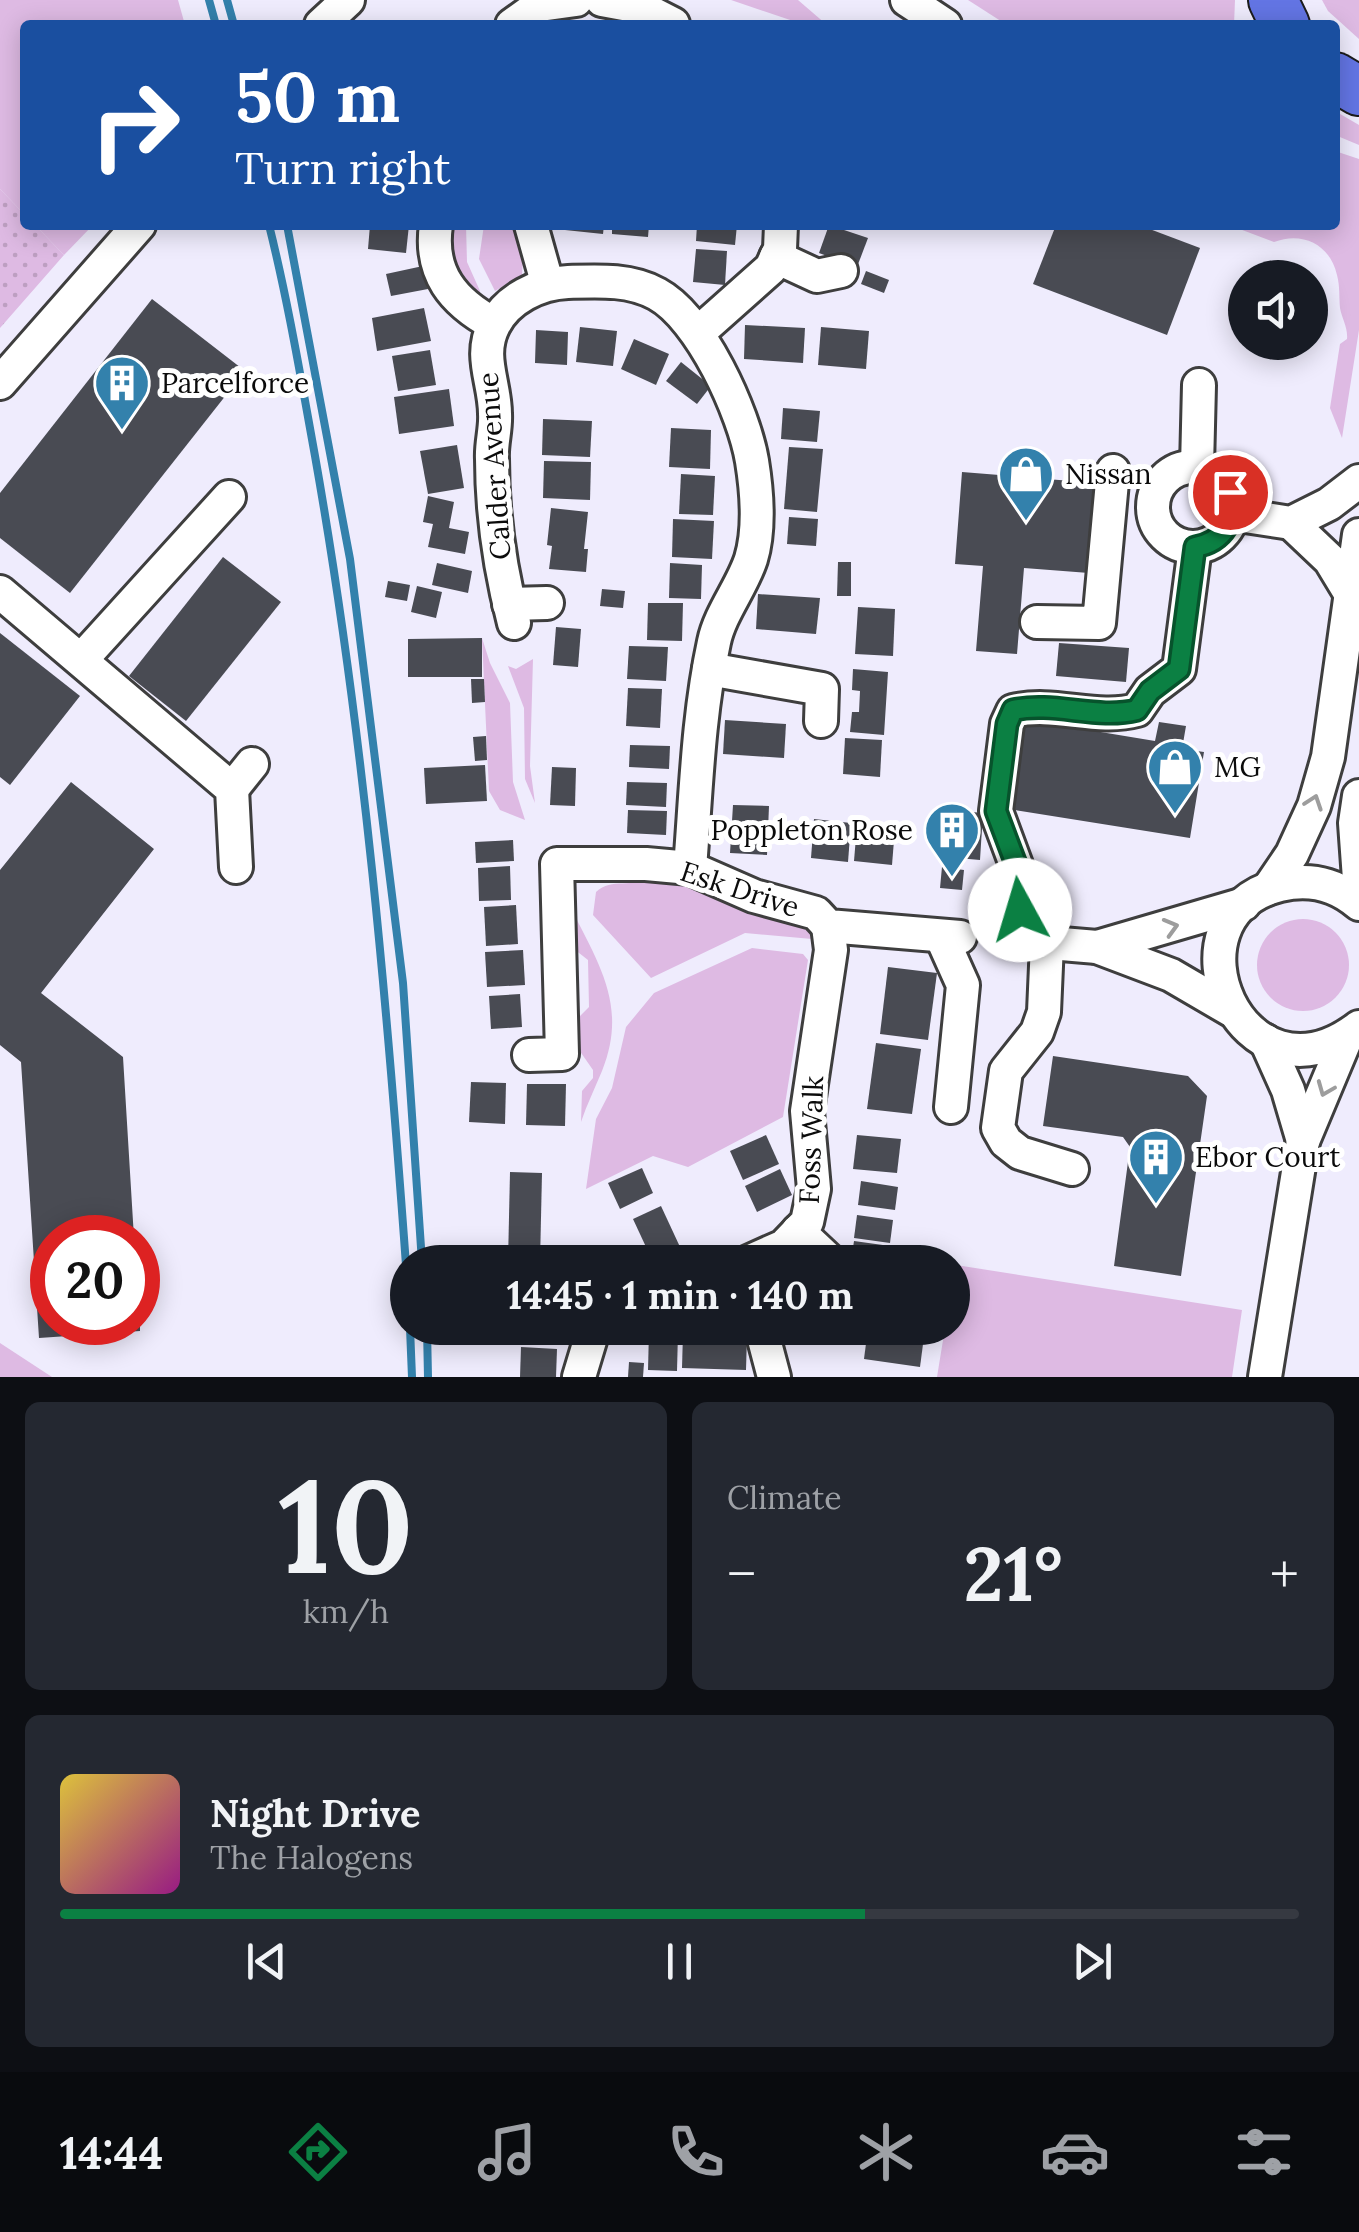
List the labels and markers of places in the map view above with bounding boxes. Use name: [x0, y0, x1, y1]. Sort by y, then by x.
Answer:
building icon: Parcelforce: [92, 353, 152, 432]
place label: Parcelforce: [161, 365, 309, 401]
shop icon: Nissan: [996, 444, 1056, 523]
pin: [1188, 450, 1273, 535]
place label: Nissan: [1065, 456, 1152, 492]
shop icon: MG: [1145, 737, 1205, 816]
place label: MG: [1214, 749, 1261, 785]
building icon: Poppleton Rose: [922, 800, 982, 879]
place label: Poppleton Rose: [710, 812, 913, 848]
building icon: Ebor Court: [1126, 1127, 1186, 1206]
place label: Ebor Court: [1195, 1139, 1341, 1175]

